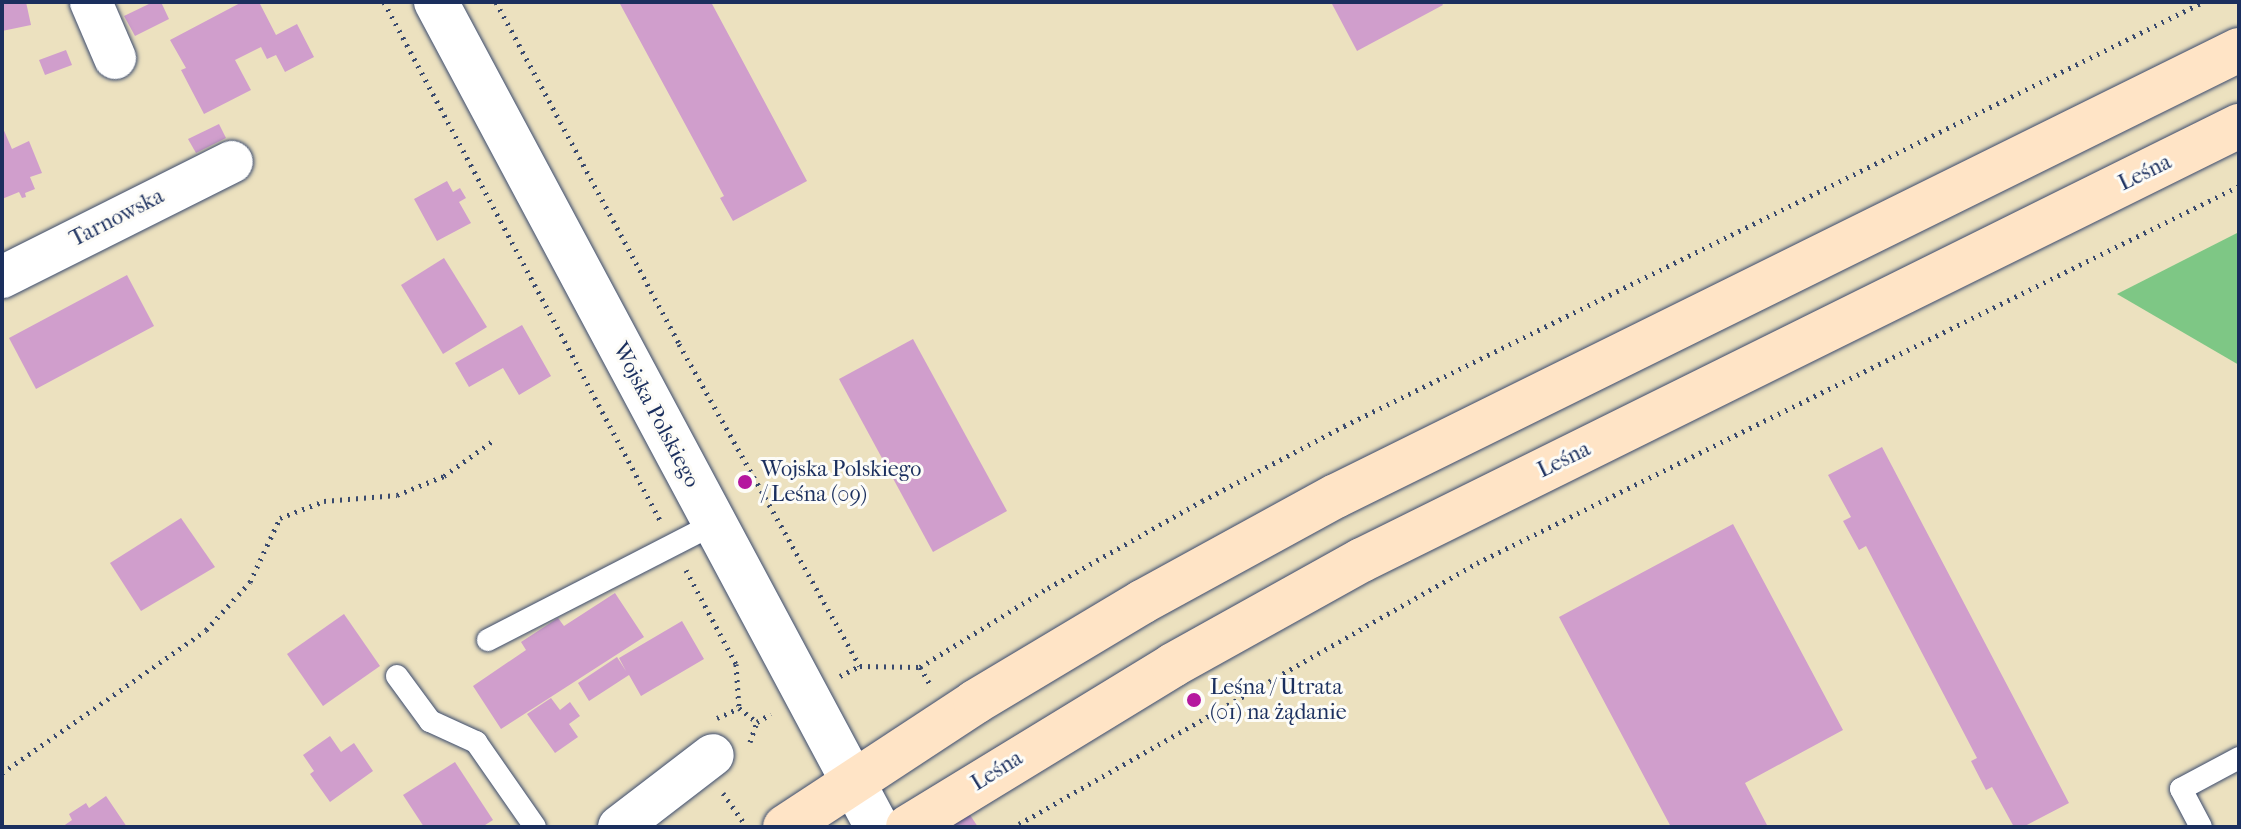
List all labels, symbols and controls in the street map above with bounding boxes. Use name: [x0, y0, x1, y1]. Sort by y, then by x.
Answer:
street label: Leśna: [2114, 149, 2176, 197]
street label: Tarnowska: [66, 183, 168, 253]
street label: Wojska Polskiego: [607, 338, 705, 492]
street label: Leśna: [1533, 436, 1595, 484]
place label: Wojska Polskiego / Leśna (09): [761, 456, 921, 508]
marker: Wojska Polskiego / Leśna (09): [736, 473, 754, 491]
place label: Leśna / Utrata (01) na żądanie: [1210, 674, 1347, 726]
marker: Leśna / Utrata (01) na żądanie: [1185, 691, 1203, 709]
street label: Leśna: [967, 745, 1027, 797]

